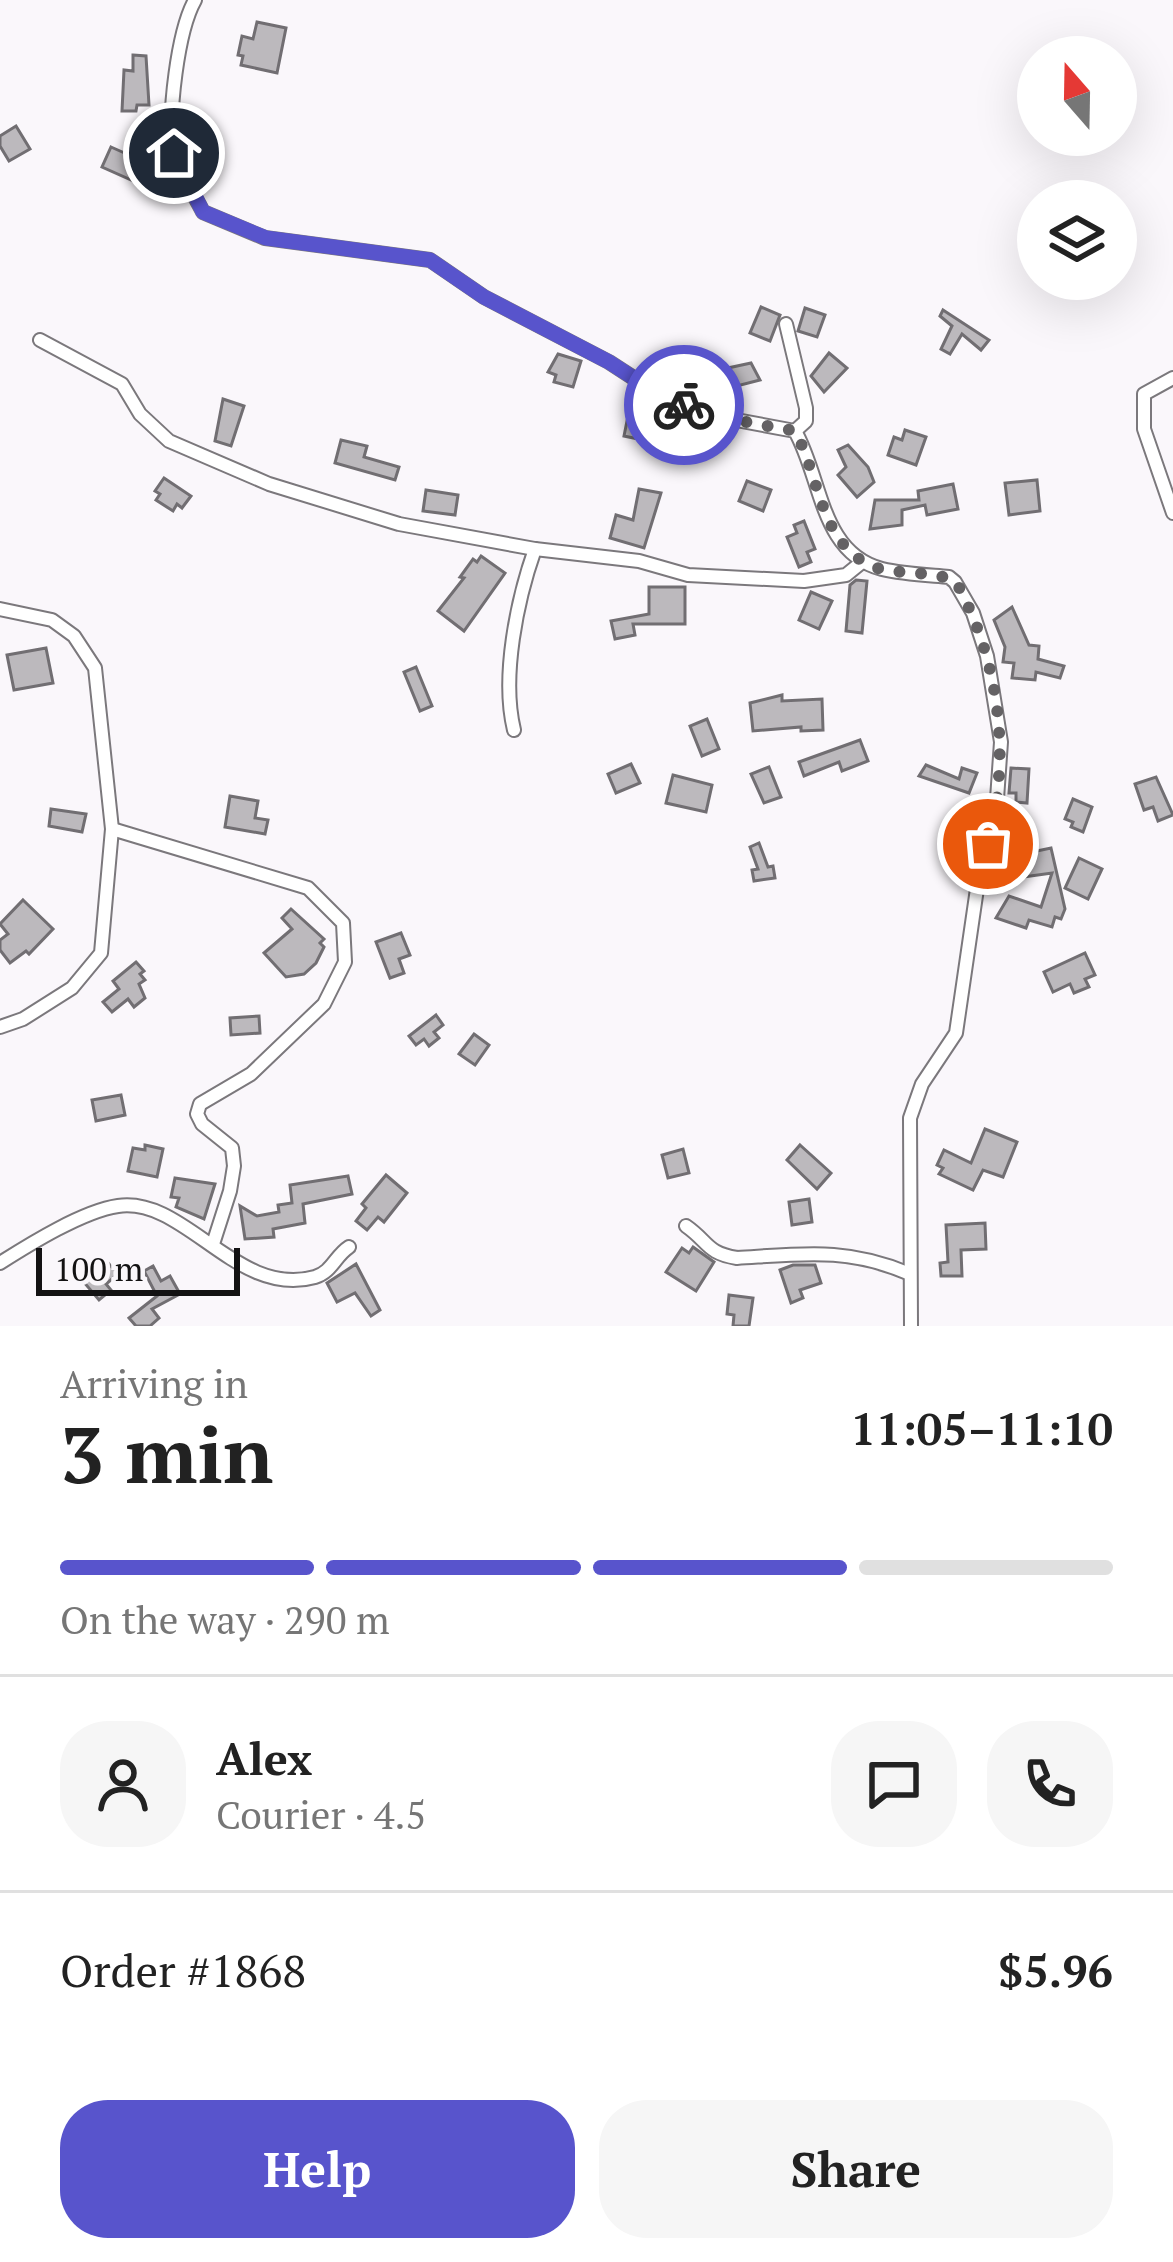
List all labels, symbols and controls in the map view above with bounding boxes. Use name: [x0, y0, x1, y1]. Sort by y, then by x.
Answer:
north arrow: [1017, 36, 1137, 156]
map controls: [1017, 36, 1137, 300]
pin: [123, 102, 225, 204]
icon: home: [141, 120, 207, 186]
button: layers: [1017, 180, 1137, 300]
courier: [624, 345, 744, 465]
icon: bike: [651, 372, 717, 438]
pin: [937, 793, 1039, 895]
icon: bag: [955, 811, 1021, 877]
scale bar: [36, 1242, 240, 1295]
text: 100 m: [54, 1247, 143, 1290]
text: Arriving in: [60, 1357, 248, 1409]
text: 11:05–11:10: [851, 1398, 1113, 1458]
text: 3 min: [60, 1402, 273, 1505]
text: On the way · 290 m: [60, 1593, 390, 1645]
button: person: [60, 1721, 186, 1847]
button: chat: [831, 1721, 957, 1847]
button: phone: [987, 1721, 1113, 1847]
text: Alex: [216, 1728, 312, 1788]
text: Courier · 4.5: [216, 1788, 426, 1840]
text: Order #1868: [60, 1940, 306, 2000]
text: $5.96: [998, 1940, 1113, 2000]
button: Help: [60, 2100, 575, 2238]
button: Share: [599, 2100, 1113, 2238]

